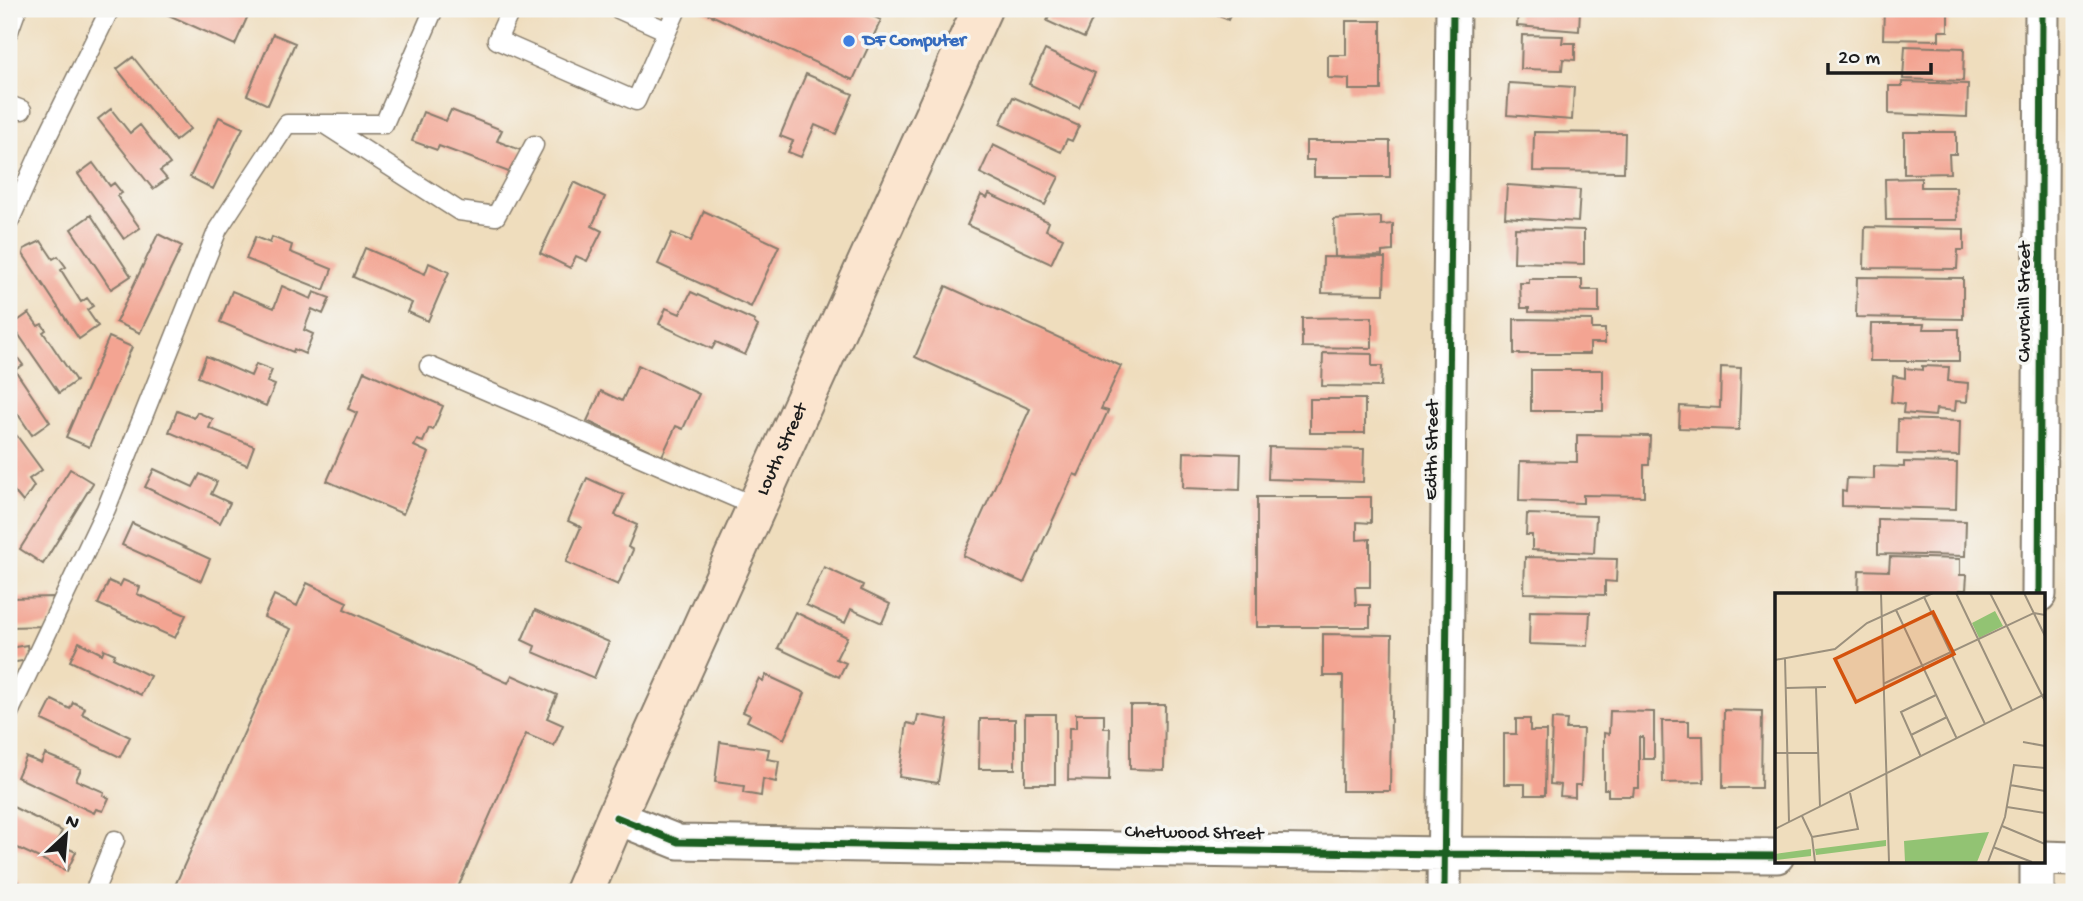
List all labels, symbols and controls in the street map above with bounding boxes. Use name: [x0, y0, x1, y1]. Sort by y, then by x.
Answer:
place label: DF Computer: [861, 30, 968, 53]
scale bar: [1828, 32, 1931, 76]
marker: DF Computer: [841, 33, 857, 49]
text: 20 m: [1838, 47, 1880, 72]
street label: Churchill Street: [2014, 240, 2037, 362]
street label: Edith Street: [1421, 397, 1445, 500]
street label: Louth Street: [752, 398, 814, 499]
inset map: [1775, 593, 2044, 862]
north arrow: [32, 800, 102, 870]
text: N: [61, 810, 83, 836]
street label: Chetwood Street: [1124, 821, 1266, 847]

